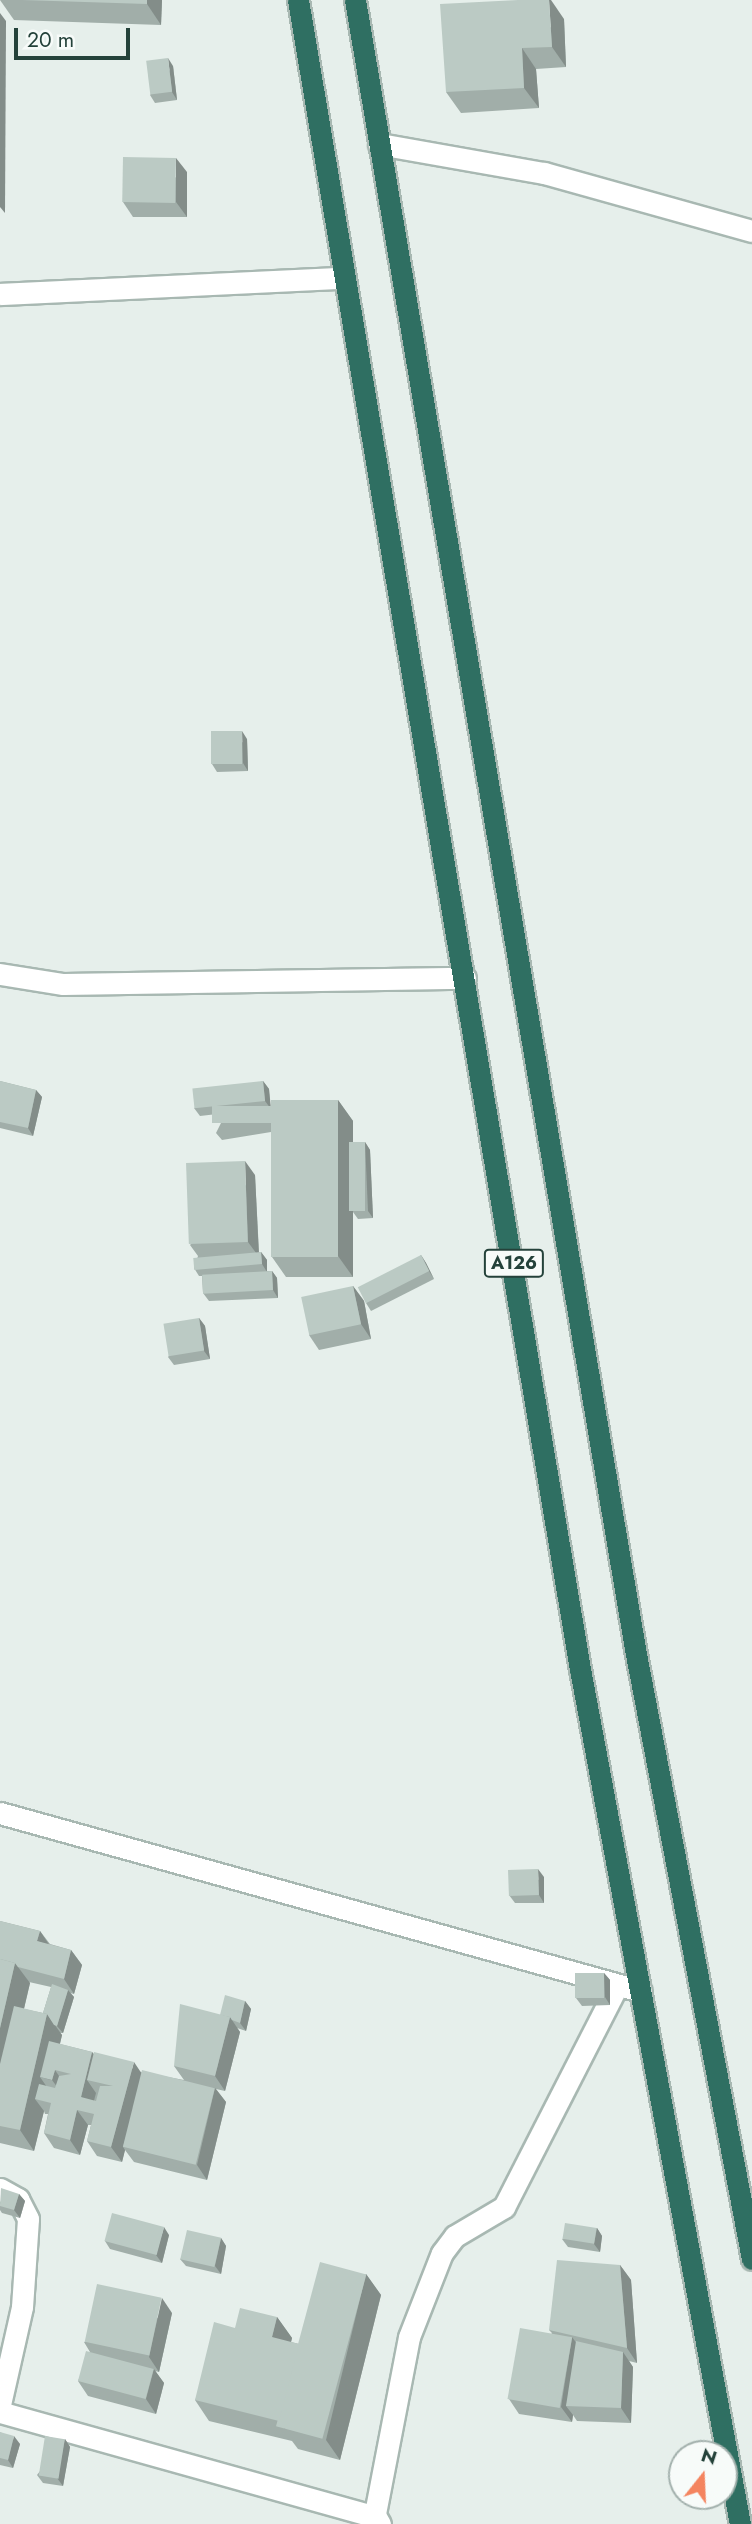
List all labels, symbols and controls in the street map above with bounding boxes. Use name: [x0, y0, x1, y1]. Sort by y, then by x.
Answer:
scale bar: [18, 14, 133, 58]
text: 20 m: [27, 25, 74, 55]
road number: A126: [482, 1248, 546, 1278]
north arrow: [668, 2440, 738, 2510]
text: N: [698, 2441, 720, 2472]

